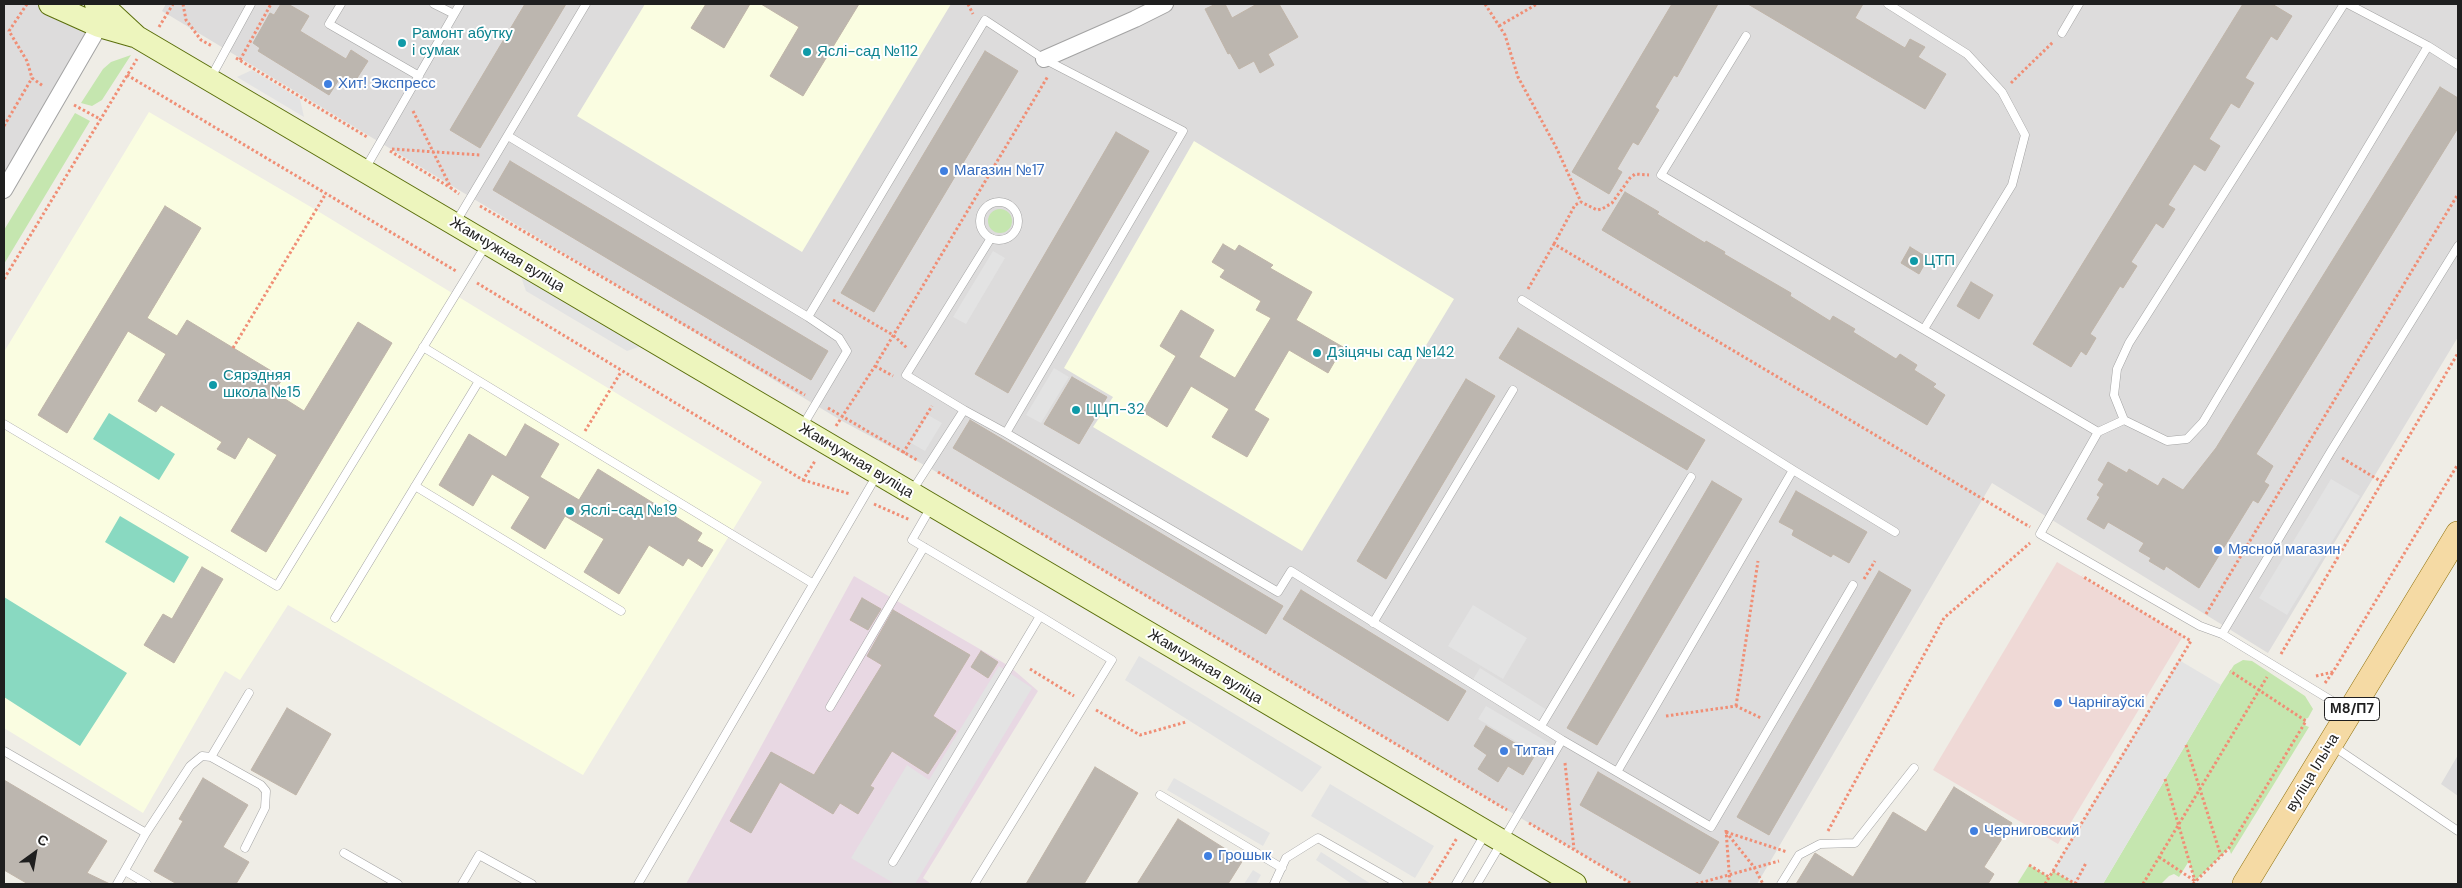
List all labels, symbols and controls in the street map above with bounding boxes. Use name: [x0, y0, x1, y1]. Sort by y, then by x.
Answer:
place label: Рамонт абутку і сумак: [412, 25, 513, 60]
marker: Рамонт абутку і сумак: [396, 37, 408, 49]
place label: Яслі-сад №112: [817, 43, 918, 61]
marker: Яслі-сад №112: [801, 46, 813, 58]
place label: Хит! Экспресс: [338, 75, 436, 93]
marker: Хит! Экспресс: [322, 78, 334, 90]
place label: Магазин №17: [954, 162, 1045, 180]
marker: Магазин №17: [938, 165, 950, 177]
street label: Жамчужная вуліца: [446, 214, 568, 296]
place label: ЦТП: [1924, 252, 1955, 270]
marker: ЦТП: [1908, 255, 1920, 267]
place label: Дзіцячы сад №142: [1327, 344, 1454, 362]
marker: Дзіцячы сад №142: [1311, 347, 1323, 359]
place label: Сярэдняя школа №15: [223, 367, 301, 402]
marker: Сярэдняя школа №15: [207, 379, 219, 391]
place label: ЦЦП-32: [1086, 401, 1145, 419]
marker: ЦЦП-32: [1070, 404, 1082, 416]
street label: Жамчужная вуліца: [795, 420, 917, 502]
place label: Яслі-сад №19: [580, 502, 677, 520]
marker: Яслі-сад №19: [564, 505, 576, 517]
place label: Мясной магазин: [2228, 541, 2341, 559]
marker: Мясной магазин: [2212, 544, 2224, 556]
street label: Жамчужная вуліца: [1144, 626, 1266, 708]
place label: Чарнігаўскі: [2068, 694, 2145, 712]
marker: Чарнігаўскі: [2052, 697, 2064, 709]
road number: М8/П7: [2324, 698, 2380, 721]
street label: вуліца Ільіча: [2283, 731, 2343, 815]
place label: Титан: [1514, 742, 1554, 760]
marker: Титан: [1498, 745, 1510, 757]
place label: Черниговский: [1984, 822, 2079, 840]
marker: Черниговский: [1968, 825, 1980, 837]
north arrow: [10, 828, 60, 878]
text: С: [34, 830, 52, 851]
place label: Грошык: [1218, 847, 1271, 865]
marker: Грошык: [1202, 850, 1214, 862]

